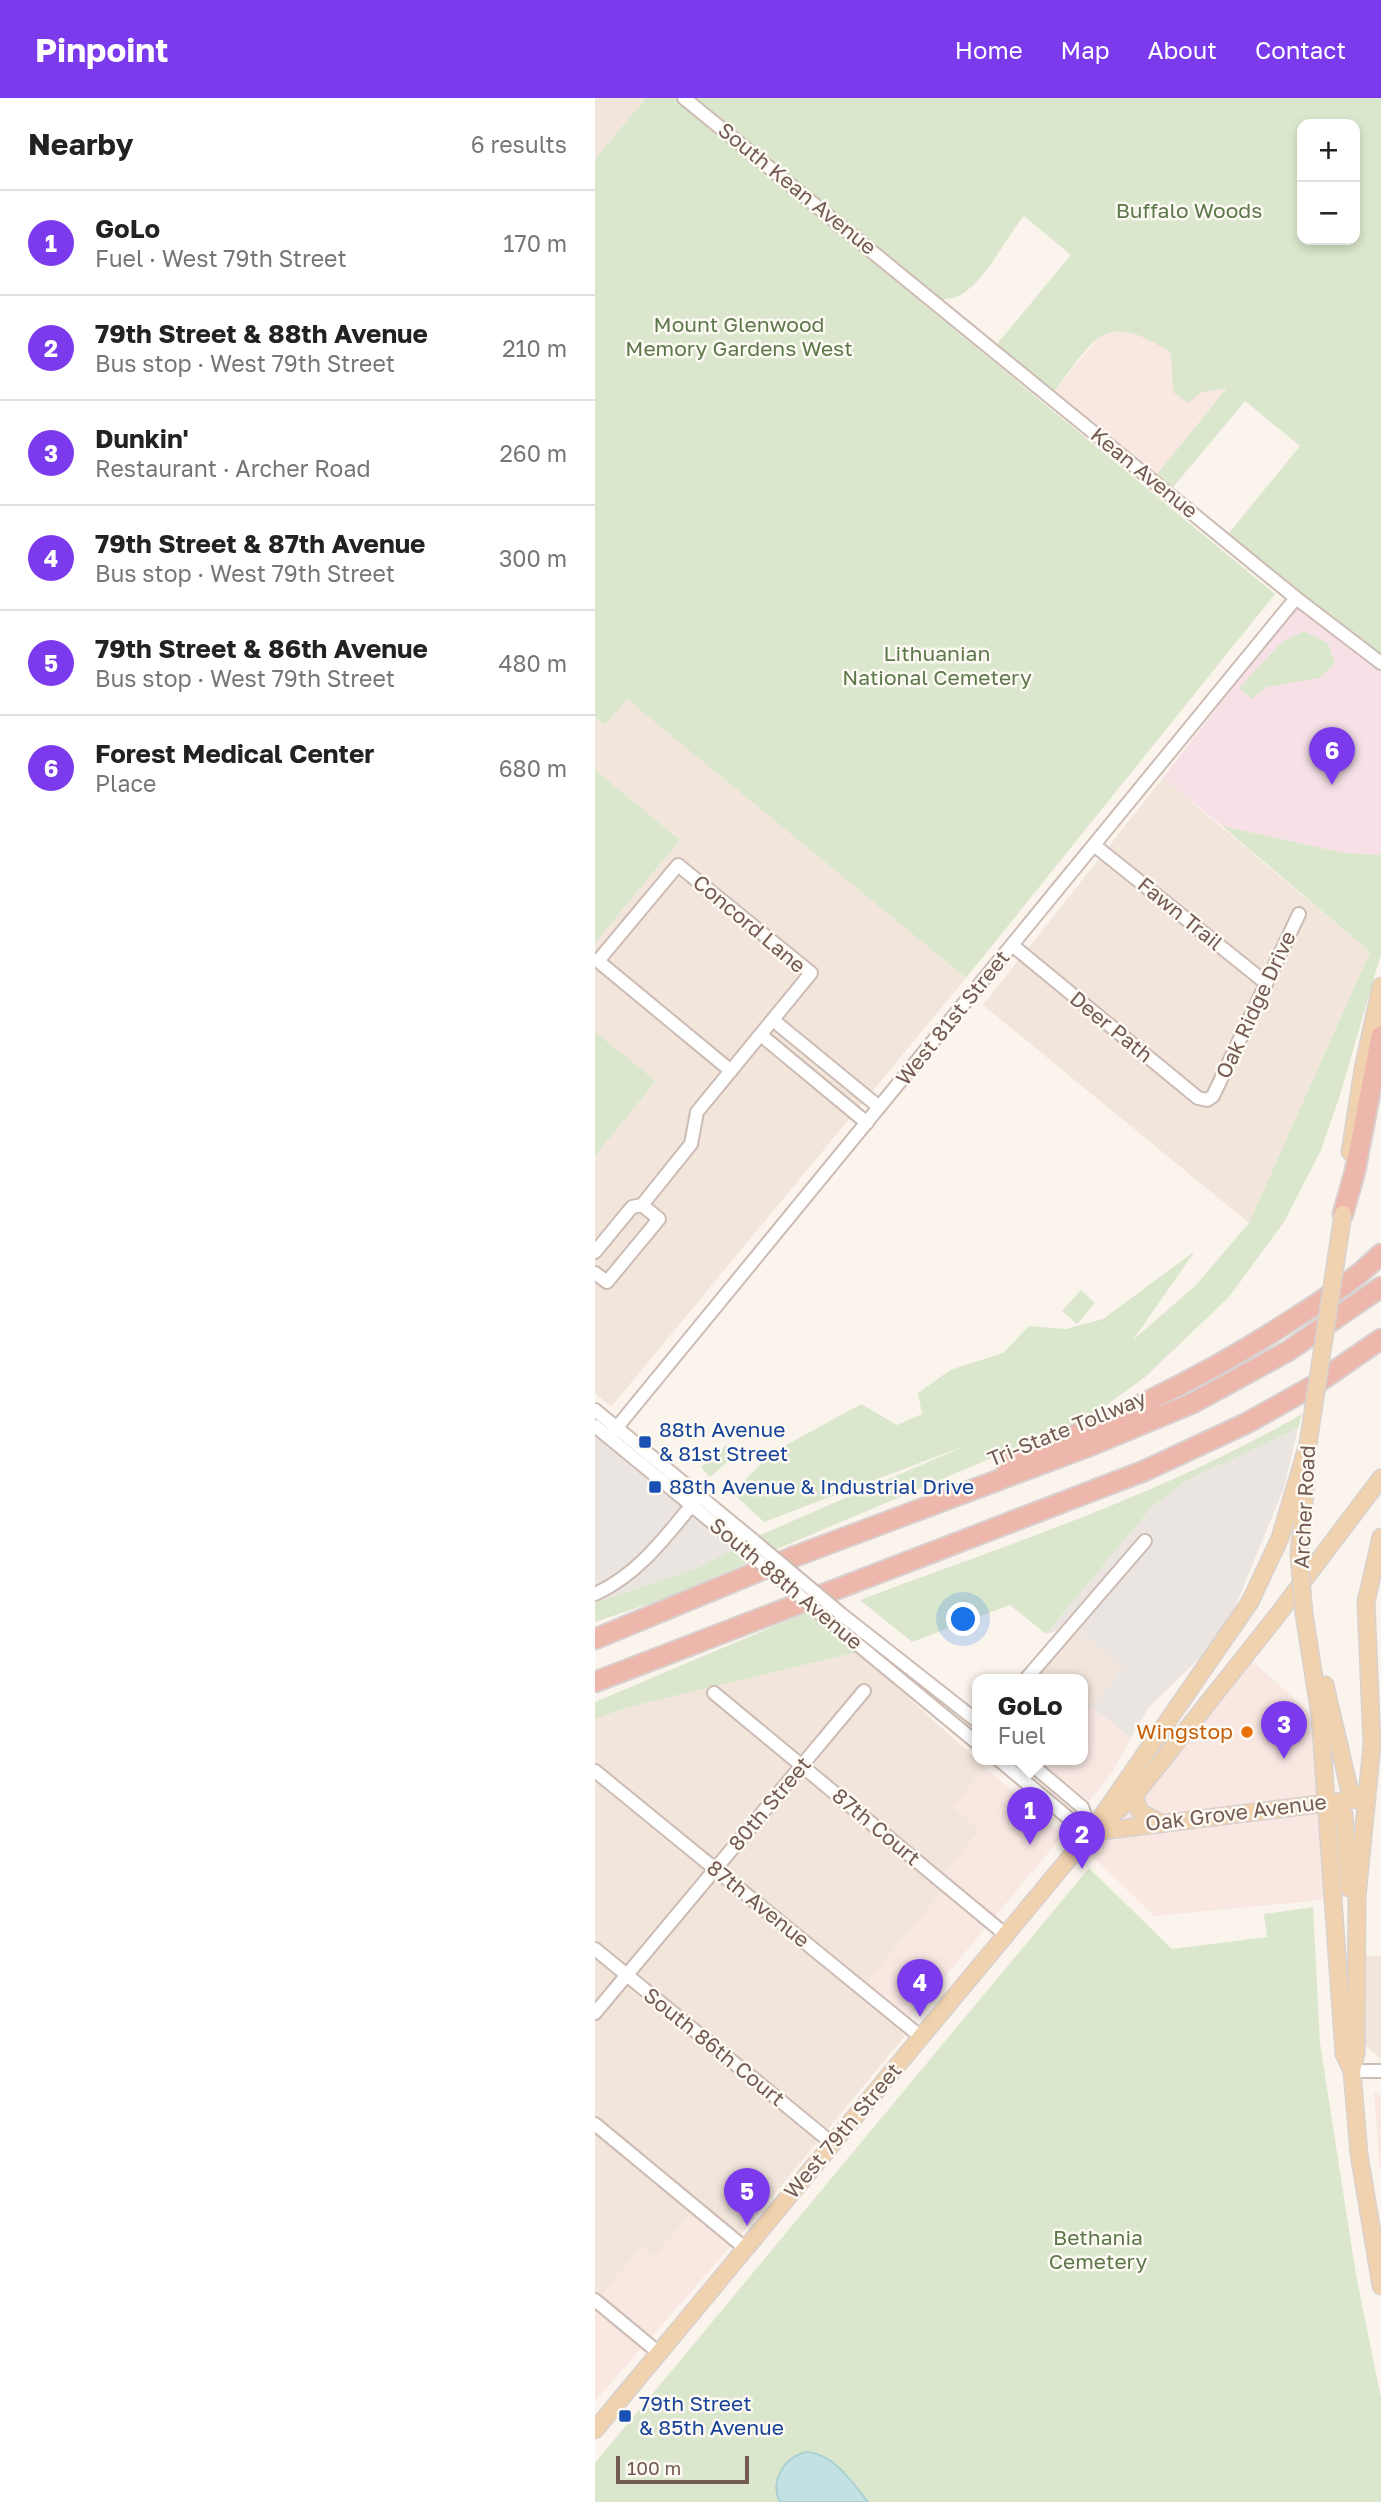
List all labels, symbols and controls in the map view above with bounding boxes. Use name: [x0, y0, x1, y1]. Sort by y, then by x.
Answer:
text: Pinpoint: [35, 30, 168, 69]
text: Home: [955, 35, 1023, 64]
text: Map: [1061, 35, 1110, 64]
text: About: [1148, 35, 1217, 64]
text: Contact: [1255, 35, 1346, 64]
street label: South Kean Avenue: [713, 117, 882, 260]
map controls: [1297, 119, 1360, 245]
button: +: [1297, 119, 1360, 182]
text: Nearby: [28, 126, 133, 162]
text: 6 results: [471, 130, 567, 158]
button: −: [1297, 182, 1360, 245]
park label: Buffalo Woods: [1116, 197, 1262, 223]
text: GoLo: [95, 213, 160, 244]
text: 1: [45, 229, 57, 257]
text: 170 m: [503, 229, 567, 257]
text: Fuel · West 79th Street: [95, 244, 347, 272]
park label: Mount Glenwood Memory Gardens West: [625, 311, 853, 361]
text: 79th Street & 88th Avenue: [95, 318, 428, 349]
text: 2: [44, 334, 58, 362]
text: 210 m: [502, 334, 567, 362]
text: Bus stop · West 79th Street: [95, 349, 395, 377]
street label: Kean Avenue: [1086, 421, 1203, 523]
text: Dunkin': [95, 423, 189, 454]
text: 3: [44, 439, 58, 467]
text: 260 m: [499, 439, 567, 467]
text: Restaurant · Archer Road: [95, 454, 371, 482]
text: 79th Street & 87th Avenue: [95, 528, 425, 559]
text: 4: [44, 544, 58, 572]
text: 300 m: [499, 544, 567, 572]
text: Bus stop · West 79th Street: [95, 559, 395, 587]
text: 79th Street & 86th Avenue: [95, 633, 428, 664]
park label: Lithuanian National Cemetery: [842, 640, 1032, 690]
text: 5: [44, 649, 58, 677]
text: 480 m: [499, 649, 567, 677]
text: Bus stop · West 79th Street: [95, 664, 395, 692]
pin: 6: [1309, 727, 1355, 785]
text: Forest Medical Center: [95, 738, 374, 769]
text: 6: [44, 754, 58, 782]
text: 680 m: [499, 754, 567, 782]
text: Place: [95, 769, 156, 797]
street label: Concord Lane: [688, 869, 811, 978]
street label: Fawn Trail: [1133, 871, 1229, 955]
street label: Oak Ridge Drive: [1210, 927, 1301, 1082]
street label: West 81st Street: [890, 945, 1015, 1090]
street label: Deer Path: [1065, 985, 1158, 1067]
street label: Tri-State Tollway: [984, 1384, 1150, 1472]
place label: 88th Avenue & 81st Street: [659, 1416, 788, 1466]
marker: 88th Avenue & 81st Street: [637, 1434, 653, 1450]
street label: Archer Road: [1288, 1445, 1320, 1569]
place label: 88th Avenue & Industrial Drive: [669, 1473, 974, 1499]
marker: 88th Avenue & Industrial Drive: [647, 1479, 663, 1495]
street label: South 88th Avenue: [705, 1512, 868, 1655]
your location: [946, 1602, 980, 1636]
popup: [972, 1674, 1088, 1765]
text: GoLo: [997, 1690, 1063, 1721]
pin: 3: [1261, 1701, 1307, 1759]
place label: Wingstop: [1136, 1718, 1233, 1744]
text: Fuel: [997, 1721, 1046, 1749]
marker: Wingstop: [1239, 1724, 1255, 1740]
street label: 80th Street: [722, 1751, 816, 1856]
street label: 87th Court: [827, 1782, 926, 1871]
pin: 1: [1007, 1787, 1053, 1845]
street label: Oak Grove Avenue: [1144, 1788, 1328, 1836]
pin: 2: [1059, 1811, 1105, 1869]
street label: 87th Avenue: [702, 1854, 815, 1953]
pin: 4: [897, 1959, 943, 2017]
street label: South 86th Court: [639, 1981, 790, 2111]
street label: West 79th Street: [778, 2057, 906, 2203]
pin: 5: [724, 2168, 770, 2226]
park label: Bethania Cemetery: [1049, 2224, 1147, 2274]
place label: 79th Street & 85th Avenue: [639, 2390, 784, 2440]
marker: 79th Street & 85th Avenue: [617, 2408, 633, 2424]
scale bar: [616, 2453, 749, 2485]
text: 100 m: [627, 2456, 681, 2479]

